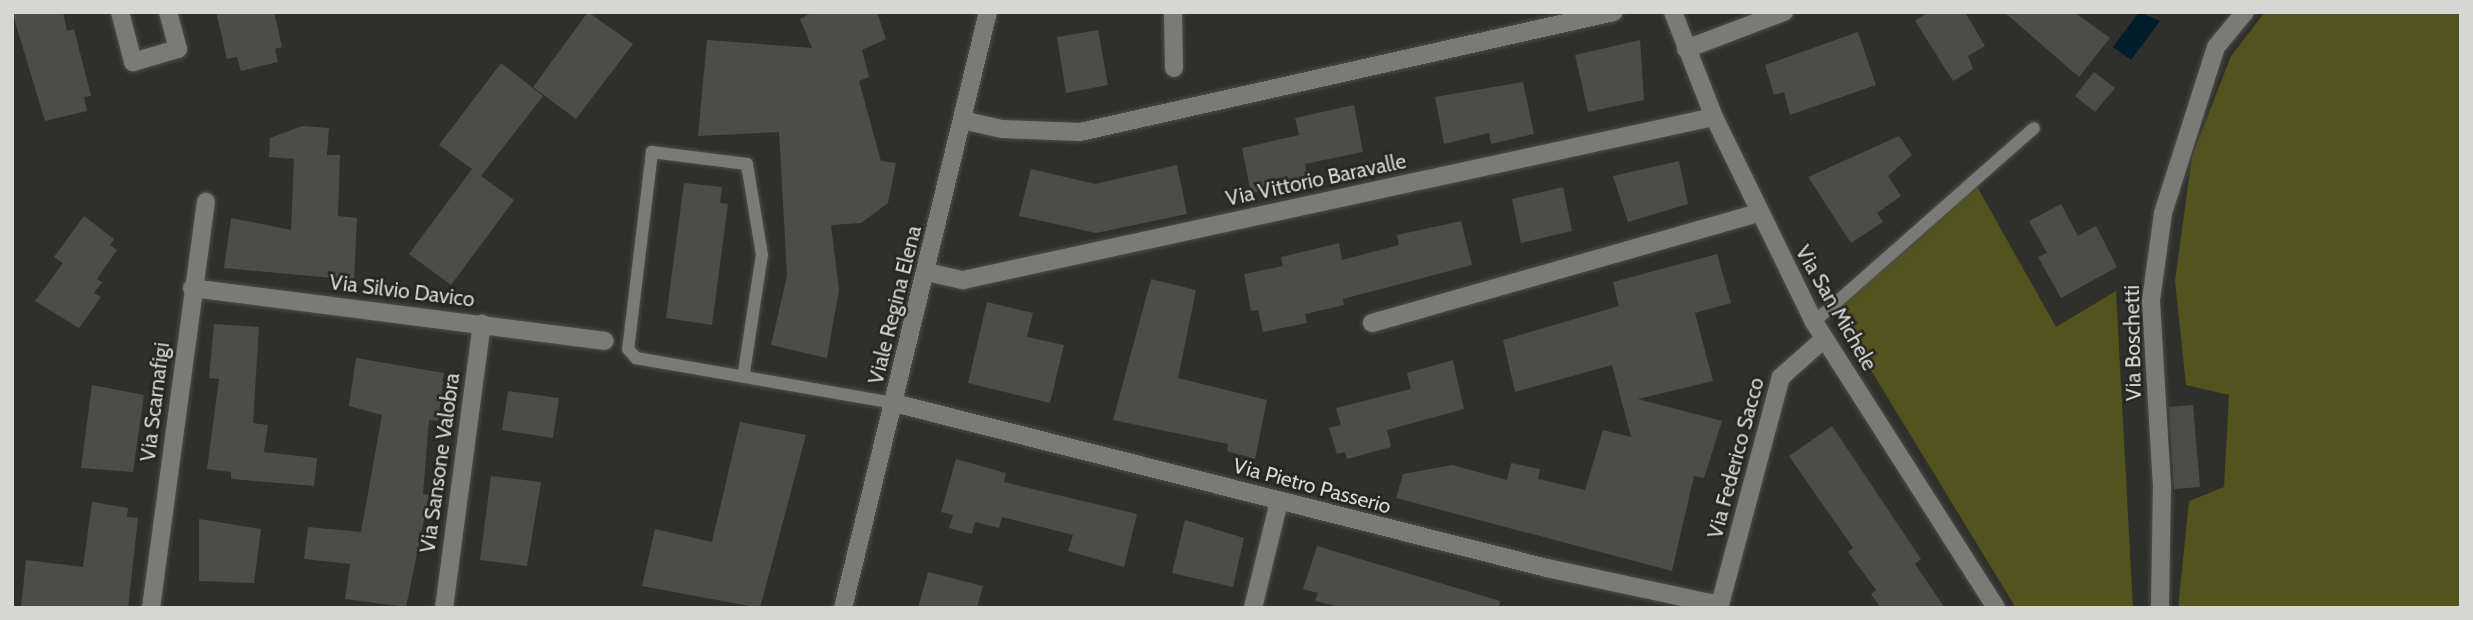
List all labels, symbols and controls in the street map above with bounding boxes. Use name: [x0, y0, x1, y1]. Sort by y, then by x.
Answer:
street label: Via Vittorio Baravalle: [1223, 149, 1409, 211]
street label: Viale Regina Elena: [863, 223, 927, 387]
street label: Via San Michele: [1790, 241, 1882, 375]
street label: Via Silvio Davico: [328, 270, 476, 312]
street label: Via Boschetti: [2119, 285, 2147, 401]
street label: Via Scarnafigi: [135, 341, 175, 463]
street label: Via Sansone Valobra: [415, 372, 465, 554]
street label: Via Federico Sacco: [1702, 375, 1770, 541]
street label: Via Pietro Passerio: [1230, 453, 1394, 519]

